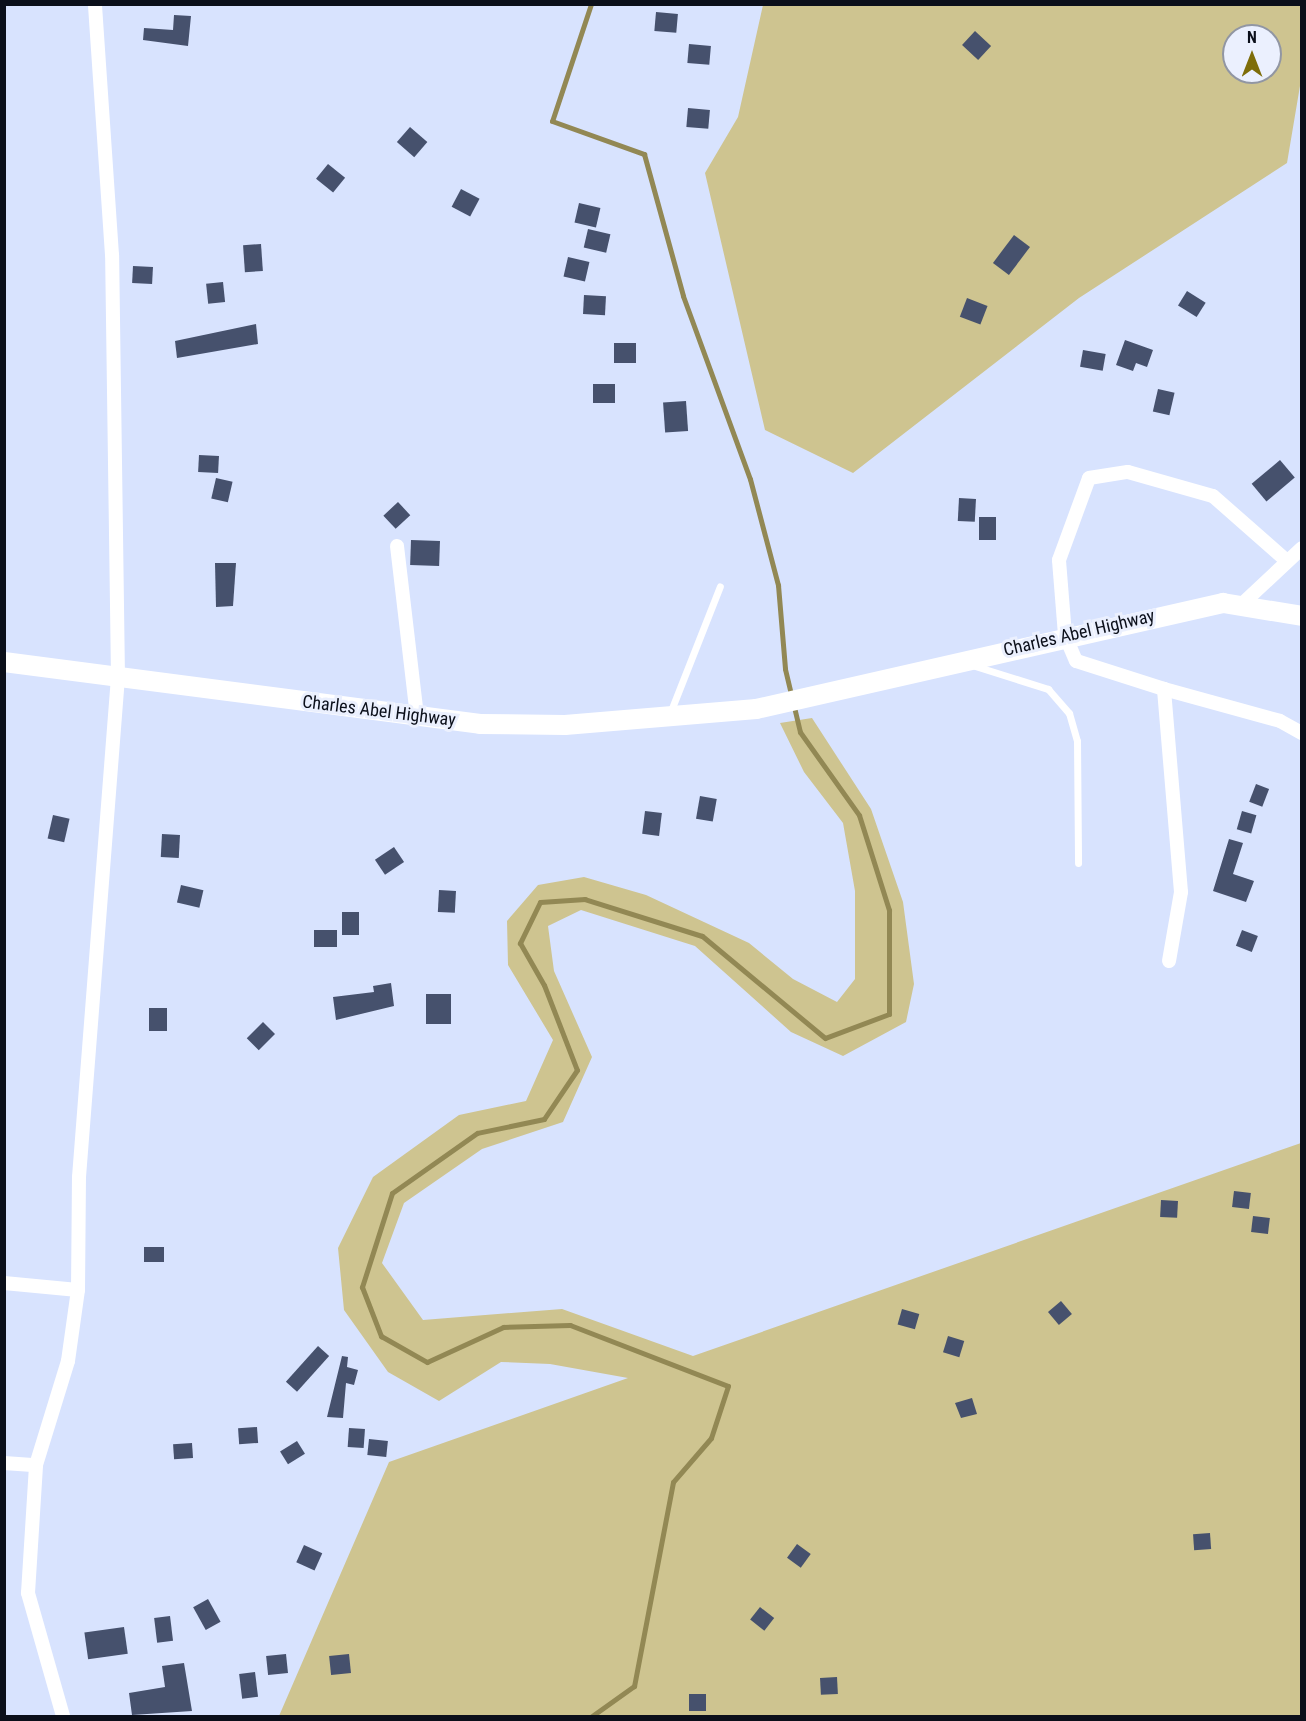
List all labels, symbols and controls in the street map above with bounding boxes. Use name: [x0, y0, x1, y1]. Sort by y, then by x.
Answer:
north arrow: [1222, 24, 1282, 84]
text: N: [1247, 28, 1257, 47]
street label: Charles Abel Highway: [1001, 605, 1157, 661]
street label: Charles Abel Highway: [301, 691, 457, 731]

